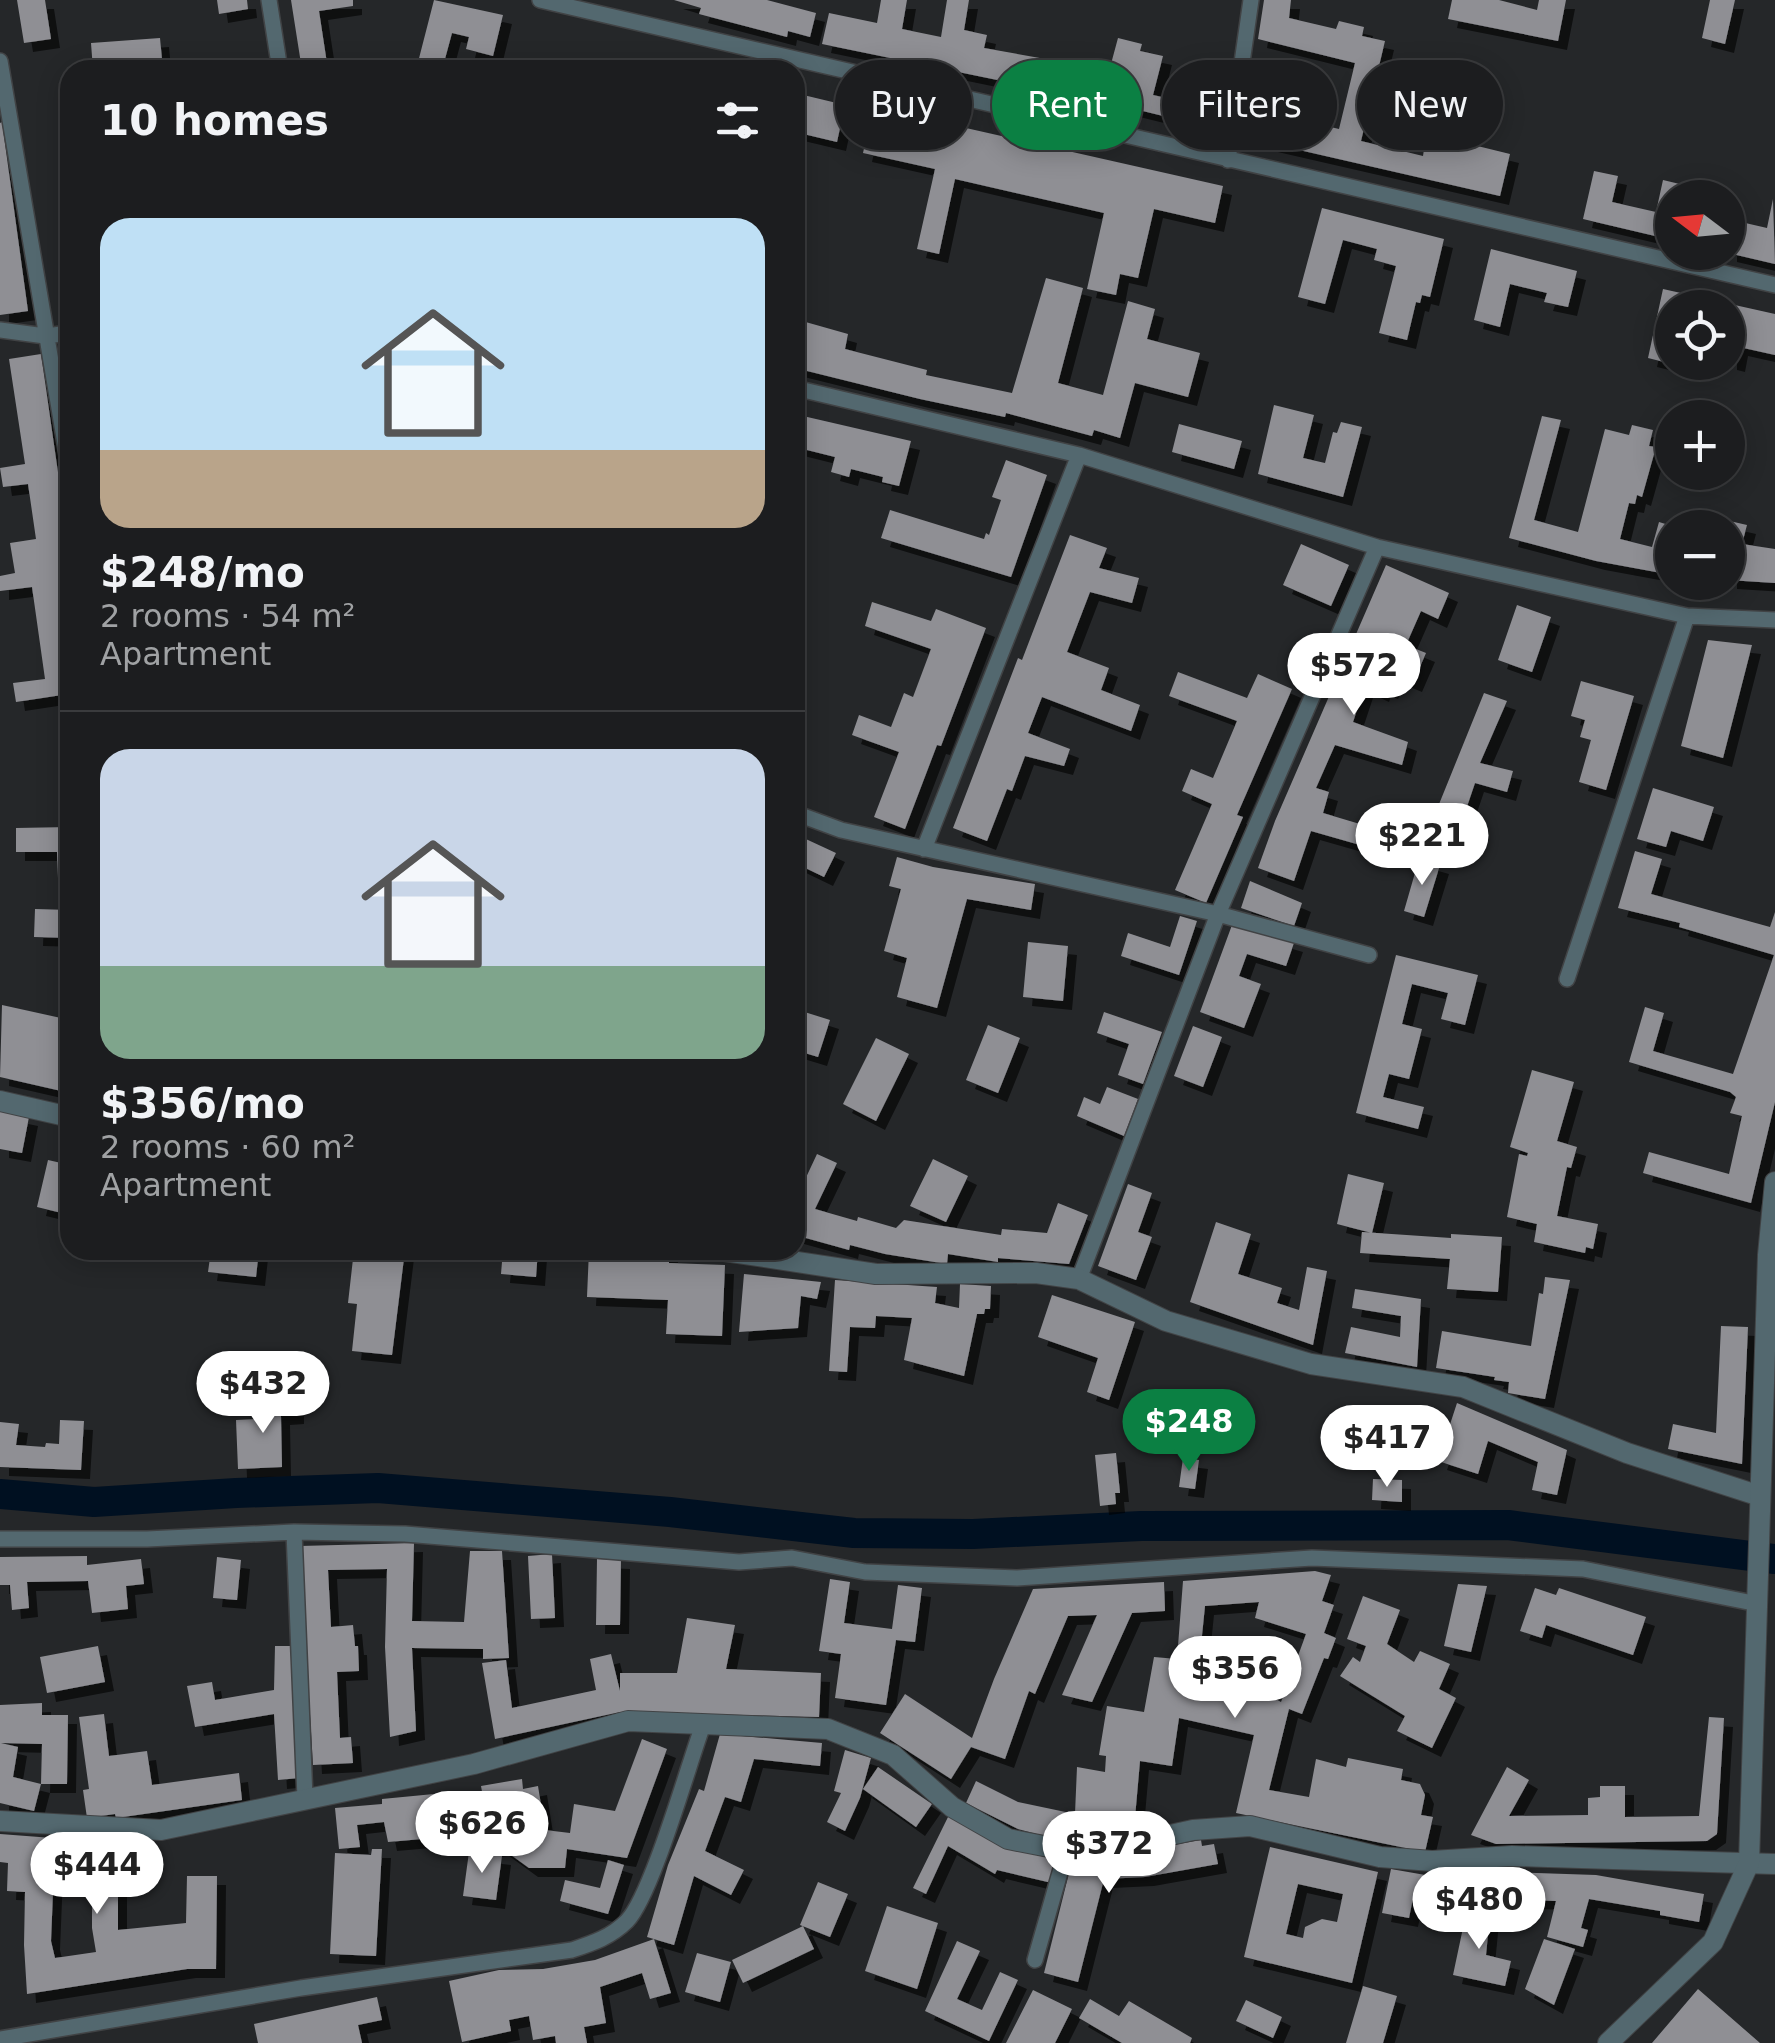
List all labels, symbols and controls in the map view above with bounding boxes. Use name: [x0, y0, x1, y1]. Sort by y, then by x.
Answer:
chip: Buy: [835, 60, 972, 150]
chip: Rent: [992, 60, 1142, 150]
chip: Filters: [1162, 60, 1337, 150]
chip: New: [1357, 60, 1503, 150]
icon: filters: [710, 93, 765, 148]
text: 10 homes: [100, 96, 329, 145]
north arrow: [1655, 180, 1745, 270]
map controls: [1655, 180, 1745, 600]
icon: home: [343, 283, 523, 463]
button: locate: [1655, 290, 1745, 380]
button: +: [1655, 400, 1745, 490]
button: −: [1655, 510, 1745, 600]
text: $248/mo: [100, 548, 305, 597]
text: 2 rooms · 54 m²: [100, 597, 355, 635]
pin: $572: [1295, 633, 1413, 718]
text: Apartment: [100, 635, 271, 673]
text: $572: [1309, 646, 1399, 684]
pin: $221: [1363, 803, 1481, 888]
icon: home: [343, 814, 523, 994]
text: $221: [1377, 816, 1467, 854]
text: $356/mo: [100, 1079, 305, 1128]
text: 2 rooms · 60 m²: [100, 1128, 355, 1166]
text: Apartment: [100, 1166, 271, 1204]
pin: $432: [204, 1351, 322, 1436]
text: $432: [218, 1364, 308, 1402]
pin: $248: [1130, 1389, 1248, 1474]
text: $248: [1144, 1402, 1234, 1440]
pin: $417: [1328, 1405, 1446, 1490]
text: $417: [1342, 1418, 1432, 1456]
pin: $356: [1176, 1636, 1294, 1721]
text: $356: [1190, 1649, 1280, 1687]
pin: $626: [423, 1791, 541, 1876]
text: $626: [437, 1804, 527, 1842]
pin: $372: [1050, 1811, 1168, 1896]
text: $372: [1064, 1824, 1154, 1862]
pin: $444: [38, 1832, 156, 1917]
text: $444: [52, 1845, 142, 1883]
pin: $480: [1420, 1867, 1538, 1952]
text: $480: [1434, 1880, 1524, 1918]

